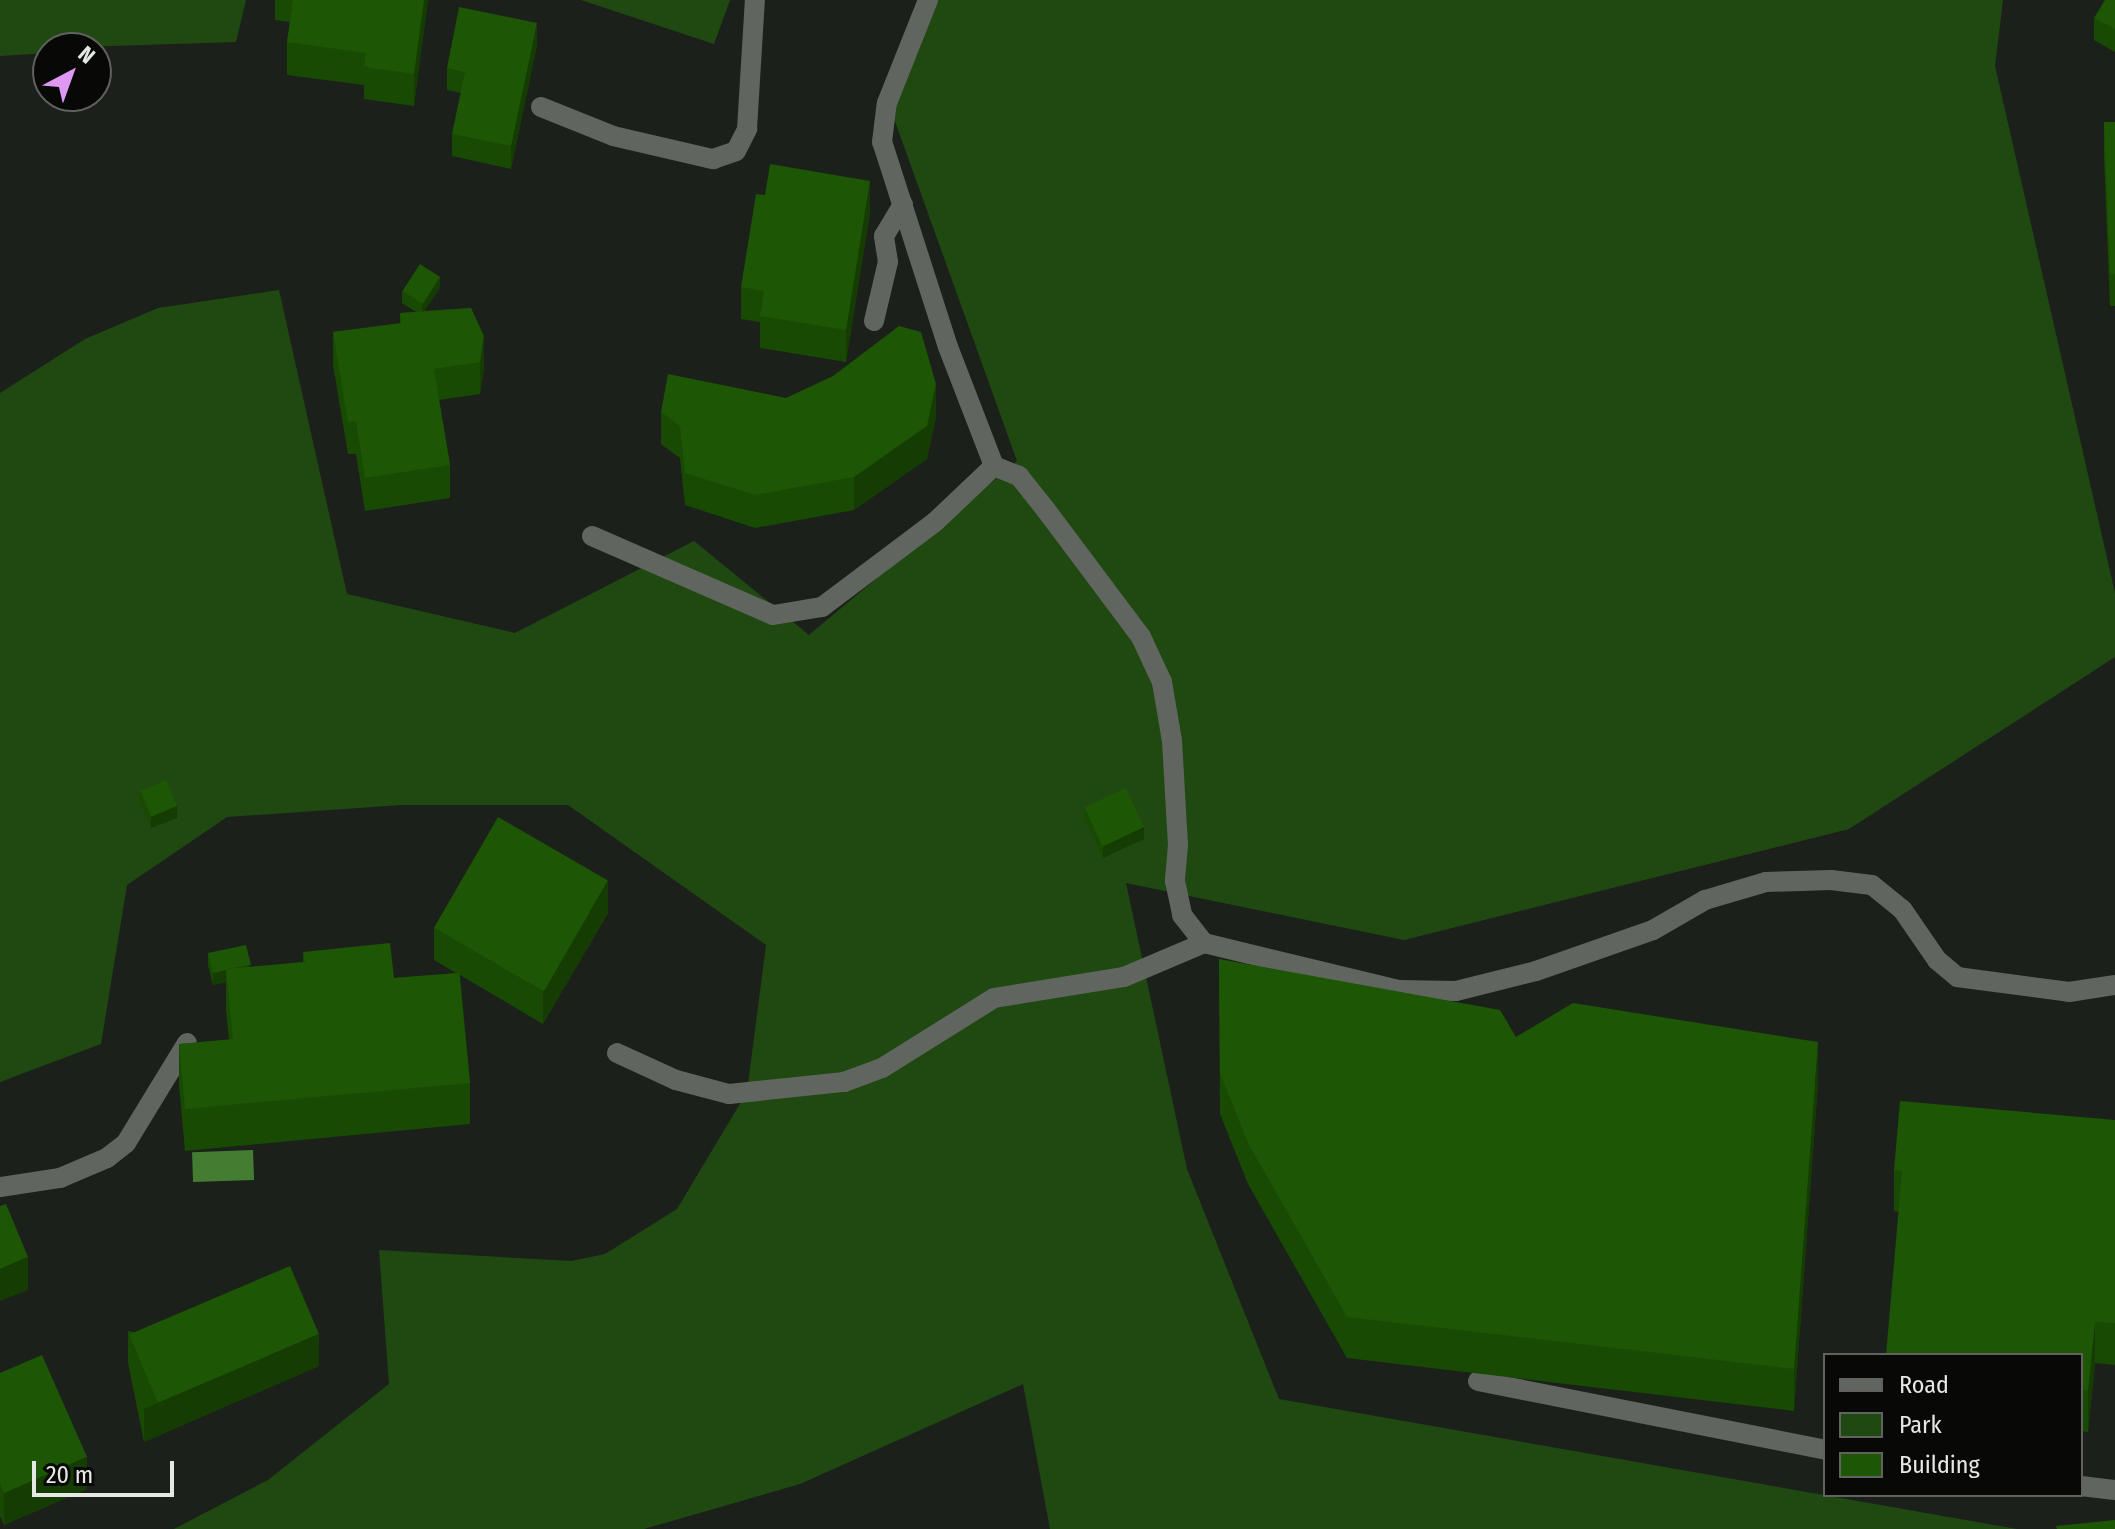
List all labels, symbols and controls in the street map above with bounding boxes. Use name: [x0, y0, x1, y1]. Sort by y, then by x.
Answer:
north arrow: [32, 32, 112, 112]
text: N: [73, 41, 101, 70]
legend: [1823, 1353, 2083, 1497]
text: Road: [1899, 1371, 1949, 1399]
text: Park: [1899, 1411, 1942, 1439]
scale bar: [36, 1445, 178, 1495]
text: Building: [1899, 1451, 1980, 1479]
text: 20 m: [46, 1461, 93, 1489]

